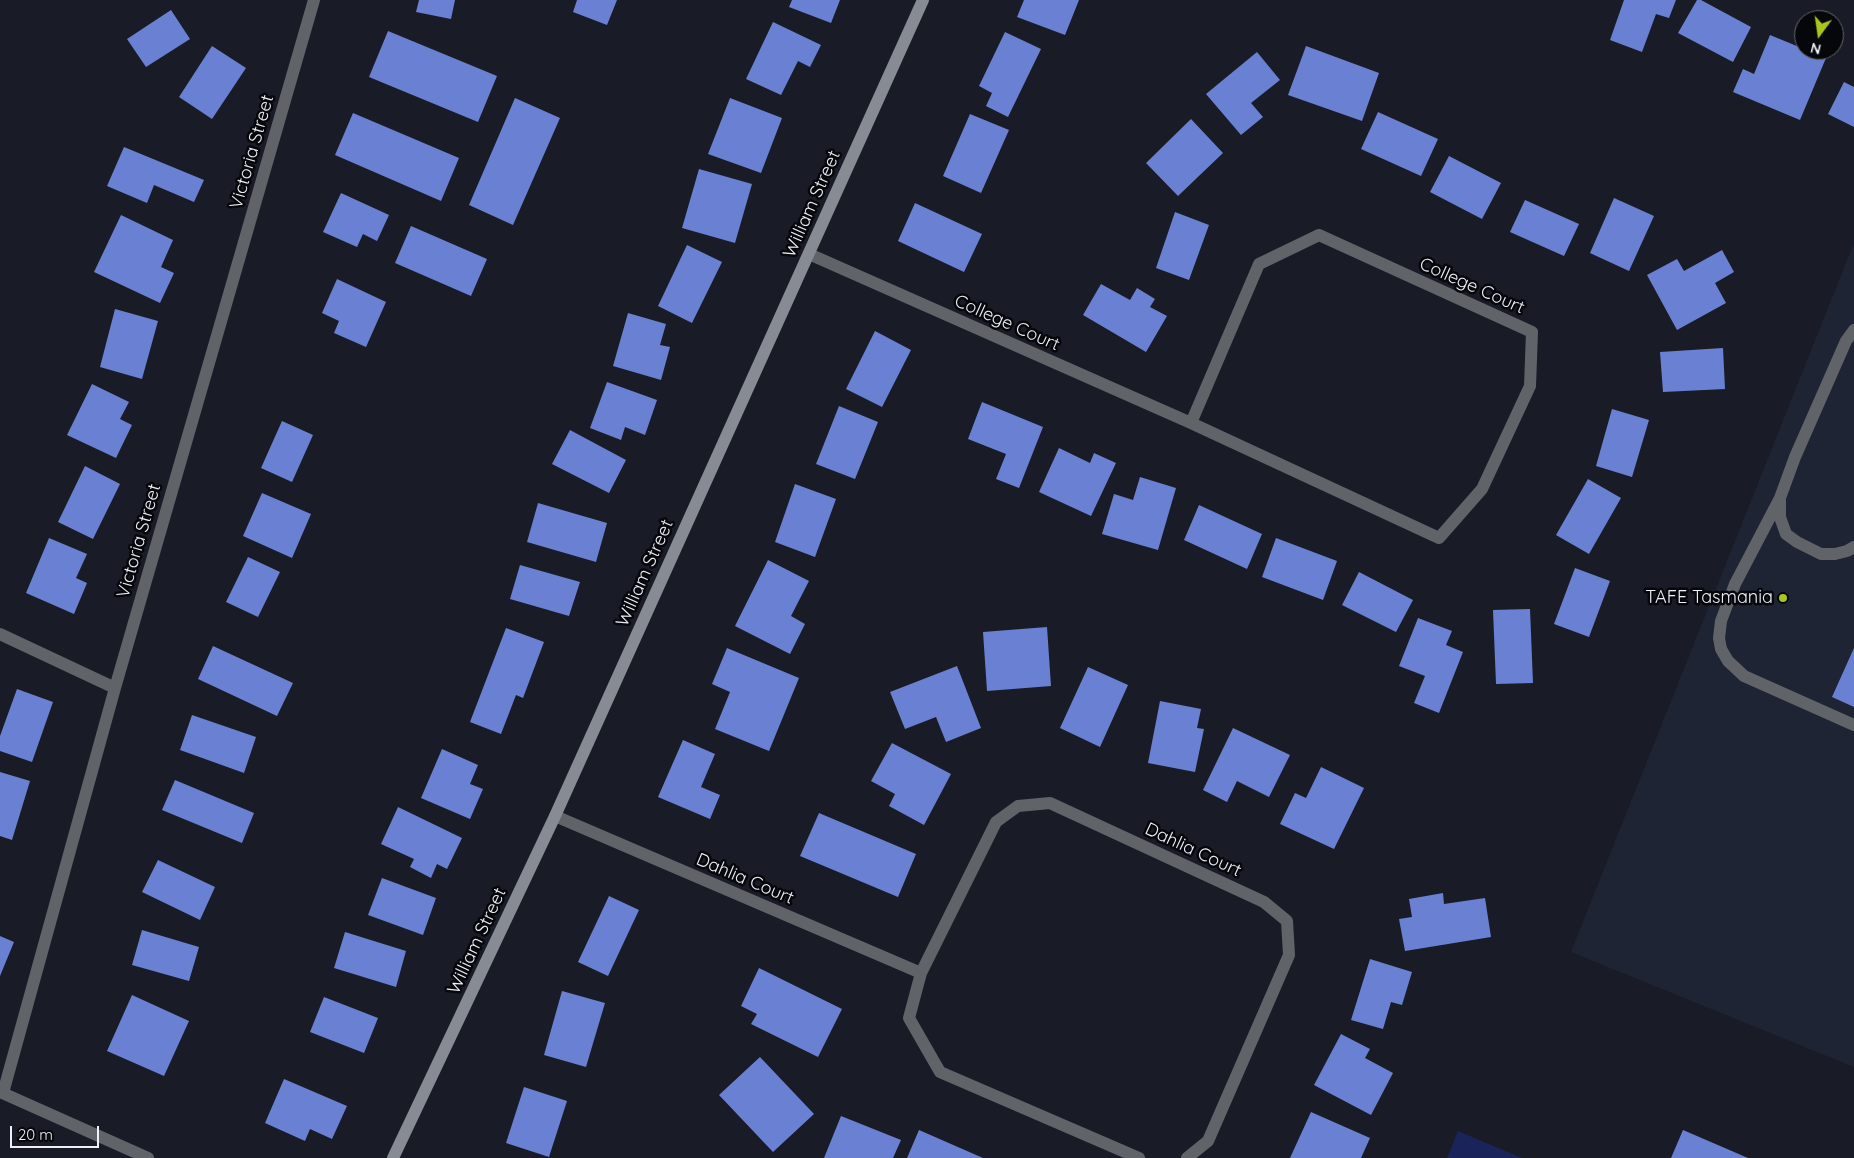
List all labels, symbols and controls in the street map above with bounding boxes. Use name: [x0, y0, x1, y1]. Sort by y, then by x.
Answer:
north arrow: [1794, 10, 1844, 60]
text: N: [1808, 39, 1823, 59]
street label: Victoria Street: [225, 92, 279, 212]
street label: William Street: [779, 147, 845, 261]
street label: College Court: [1416, 253, 1528, 319]
street label: College Court: [951, 290, 1063, 356]
street label: Victoria Street: [112, 481, 166, 601]
street label: William Street: [612, 516, 678, 630]
place label: TAFE Tasmania: [1645, 587, 1773, 609]
marker: TAFE Tasmania: [1777, 592, 1789, 604]
street label: Dahlia Court: [1141, 818, 1245, 882]
street label: Dahlia Court: [693, 849, 797, 909]
street label: William Street: [443, 884, 511, 998]
scale bar: [12, 1116, 101, 1148]
text: 20 m: [18, 1125, 53, 1144]

